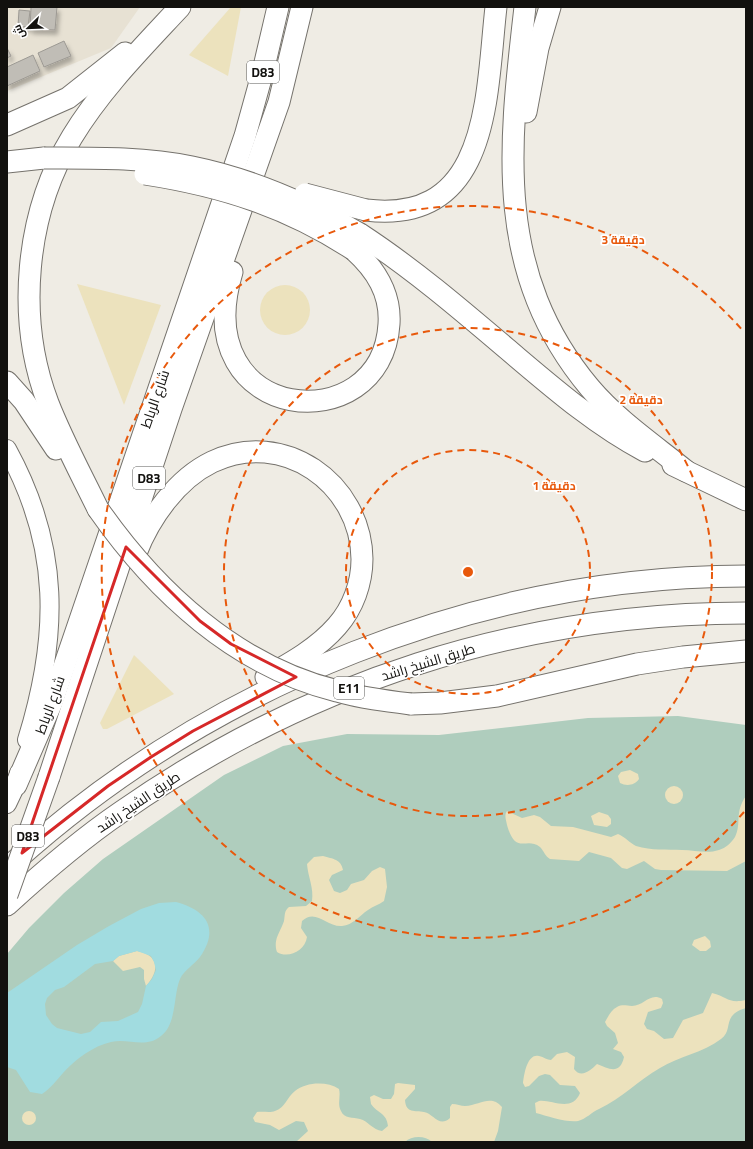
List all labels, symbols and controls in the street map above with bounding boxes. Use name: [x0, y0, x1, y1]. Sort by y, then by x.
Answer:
north arrow: [8, 8, 48, 48]
text: ش: [7, 21, 31, 42]
road number: D83: [247, 61, 279, 83]
text: 3 دقيقة: [601, 228, 645, 251]
street label: شارع الرباط: [133, 366, 177, 432]
text: 2 دقيقة: [619, 388, 663, 411]
road number: D83: [133, 467, 165, 489]
text: 1 دقيقة: [532, 474, 576, 497]
centre of rings: [461, 565, 475, 579]
street label: طريق الشيخ راشد: [378, 635, 478, 689]
street label: شارع الرباط: [27, 672, 73, 738]
road number: E11: [334, 677, 364, 699]
street label: طريق الشيخ راشد: [90, 764, 186, 840]
road number: D83: [12, 825, 44, 847]

